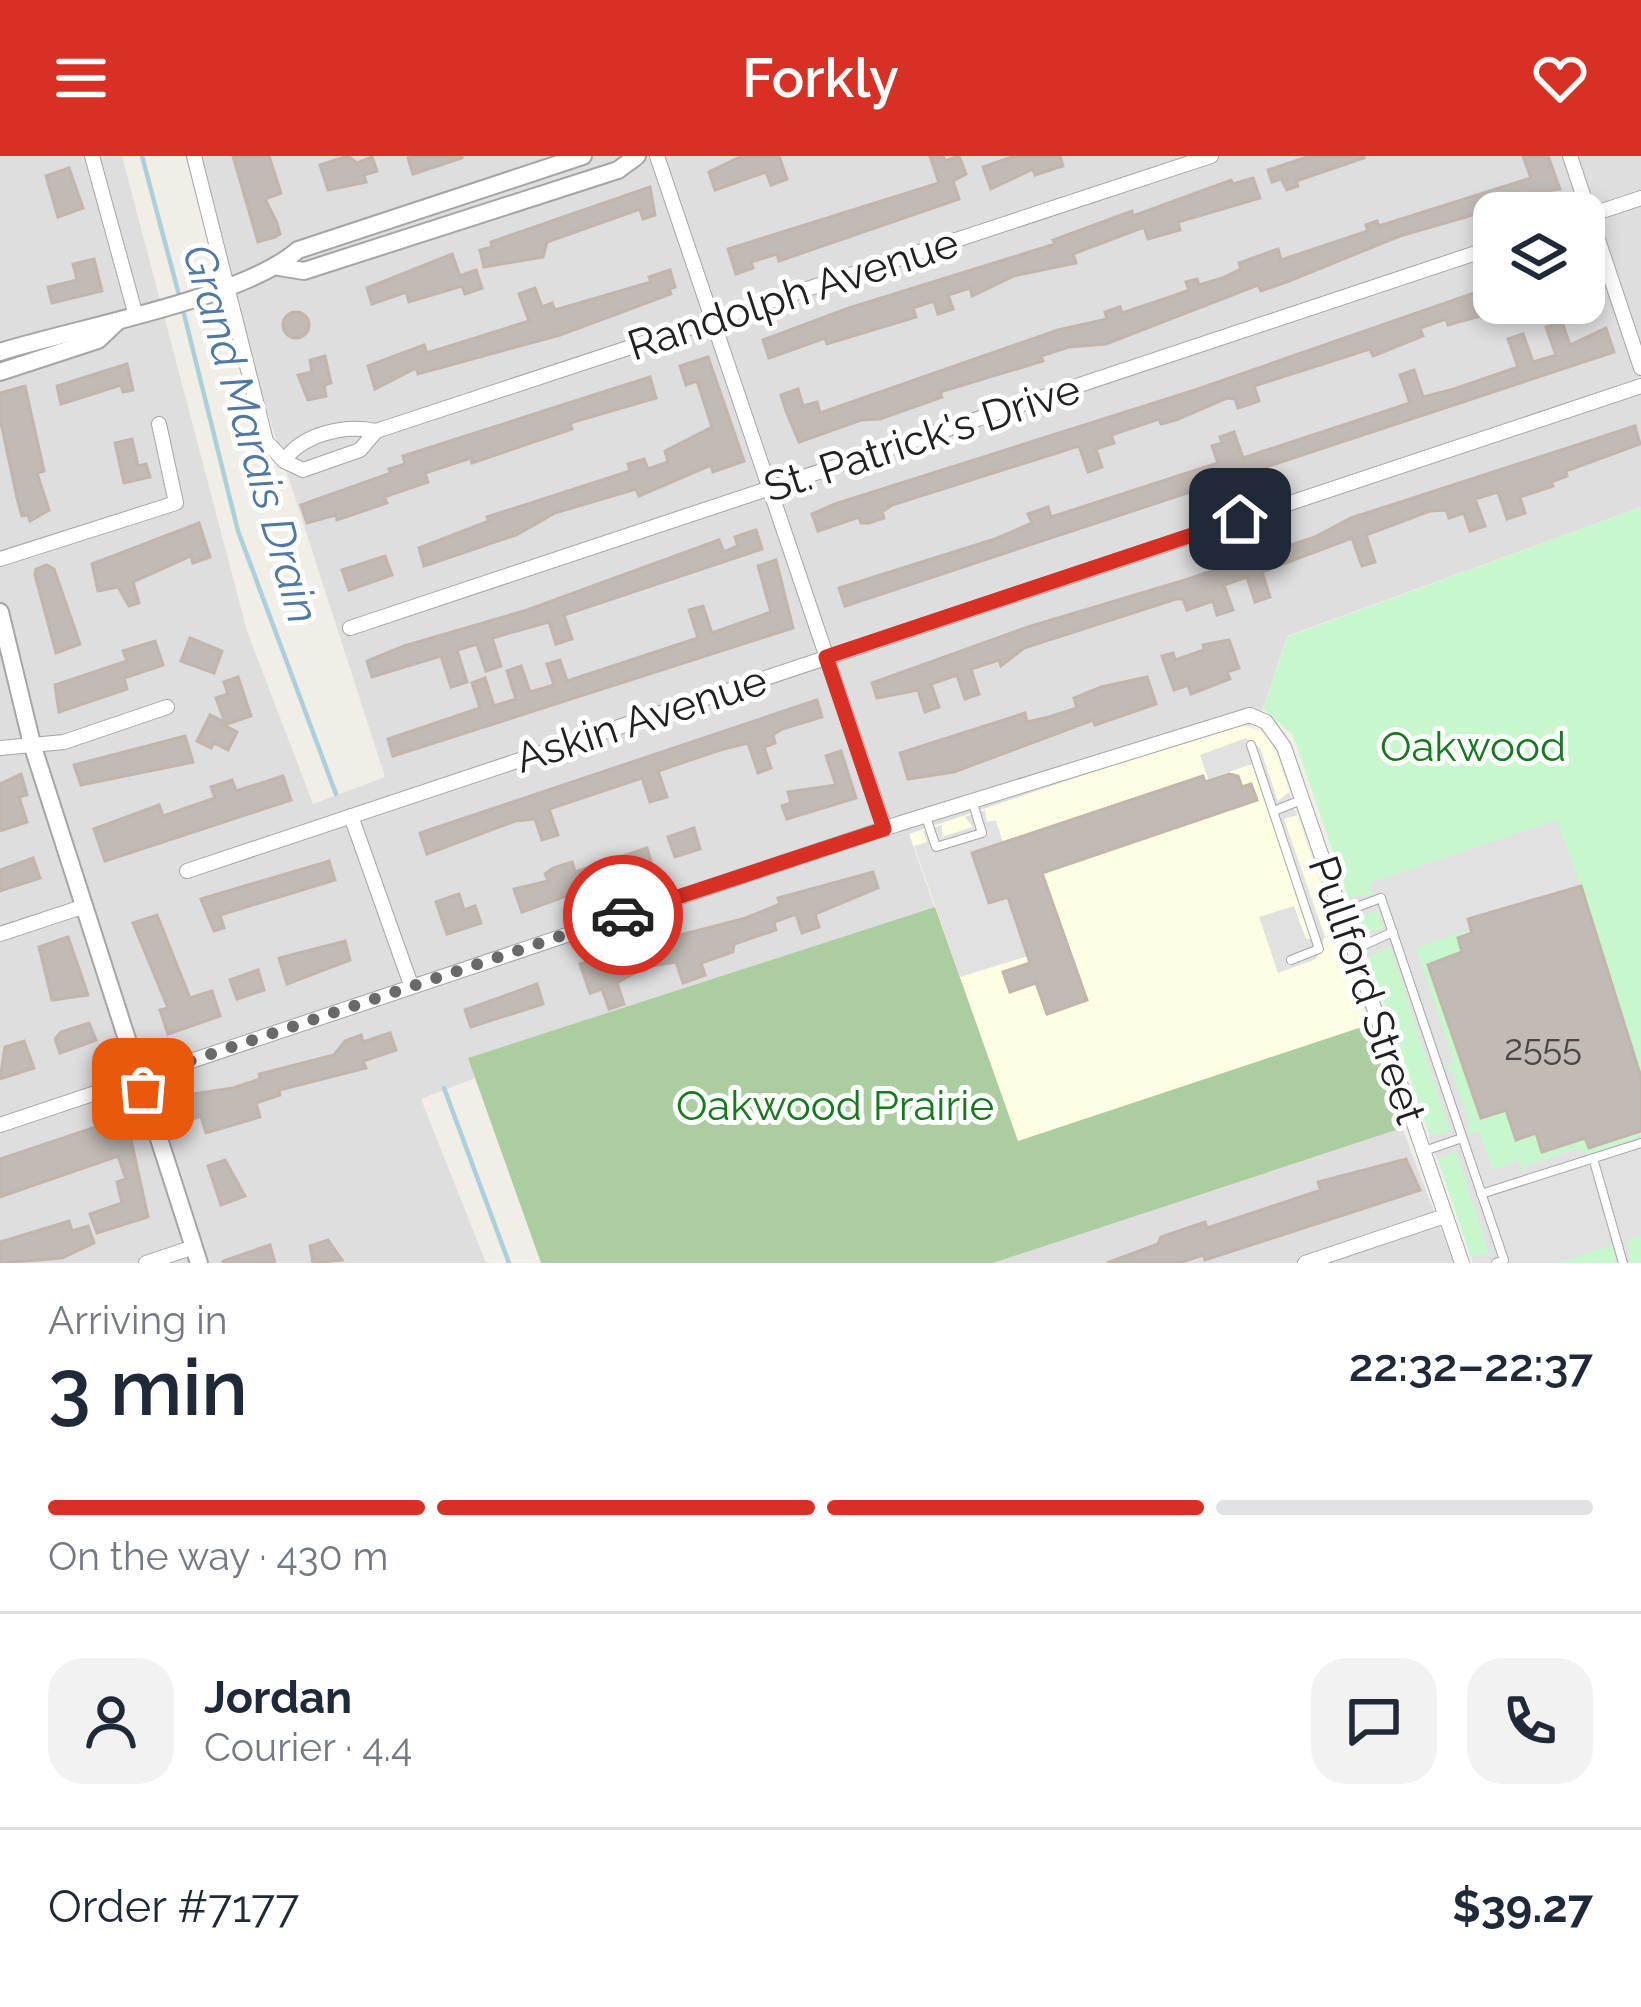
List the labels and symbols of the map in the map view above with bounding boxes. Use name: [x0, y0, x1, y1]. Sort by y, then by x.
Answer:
street label: Randolph Avenue: [622, 218, 964, 370]
water label: Grand Marais Drain: [172, 239, 330, 629]
street label: St. Patrick's Drive: [758, 364, 1086, 512]
pin: [1189, 468, 1291, 570]
street label: Askin Avenue: [509, 655, 773, 783]
park label: Oakwood: [1380, 722, 1566, 771]
street label: Pullford Street: [1298, 850, 1436, 1130]
courier: [563, 855, 683, 975]
house number: 2555: [1504, 1026, 1582, 1068]
pin: [92, 1038, 194, 1140]
park label: Oakwood Prairie: [676, 1081, 994, 1130]

